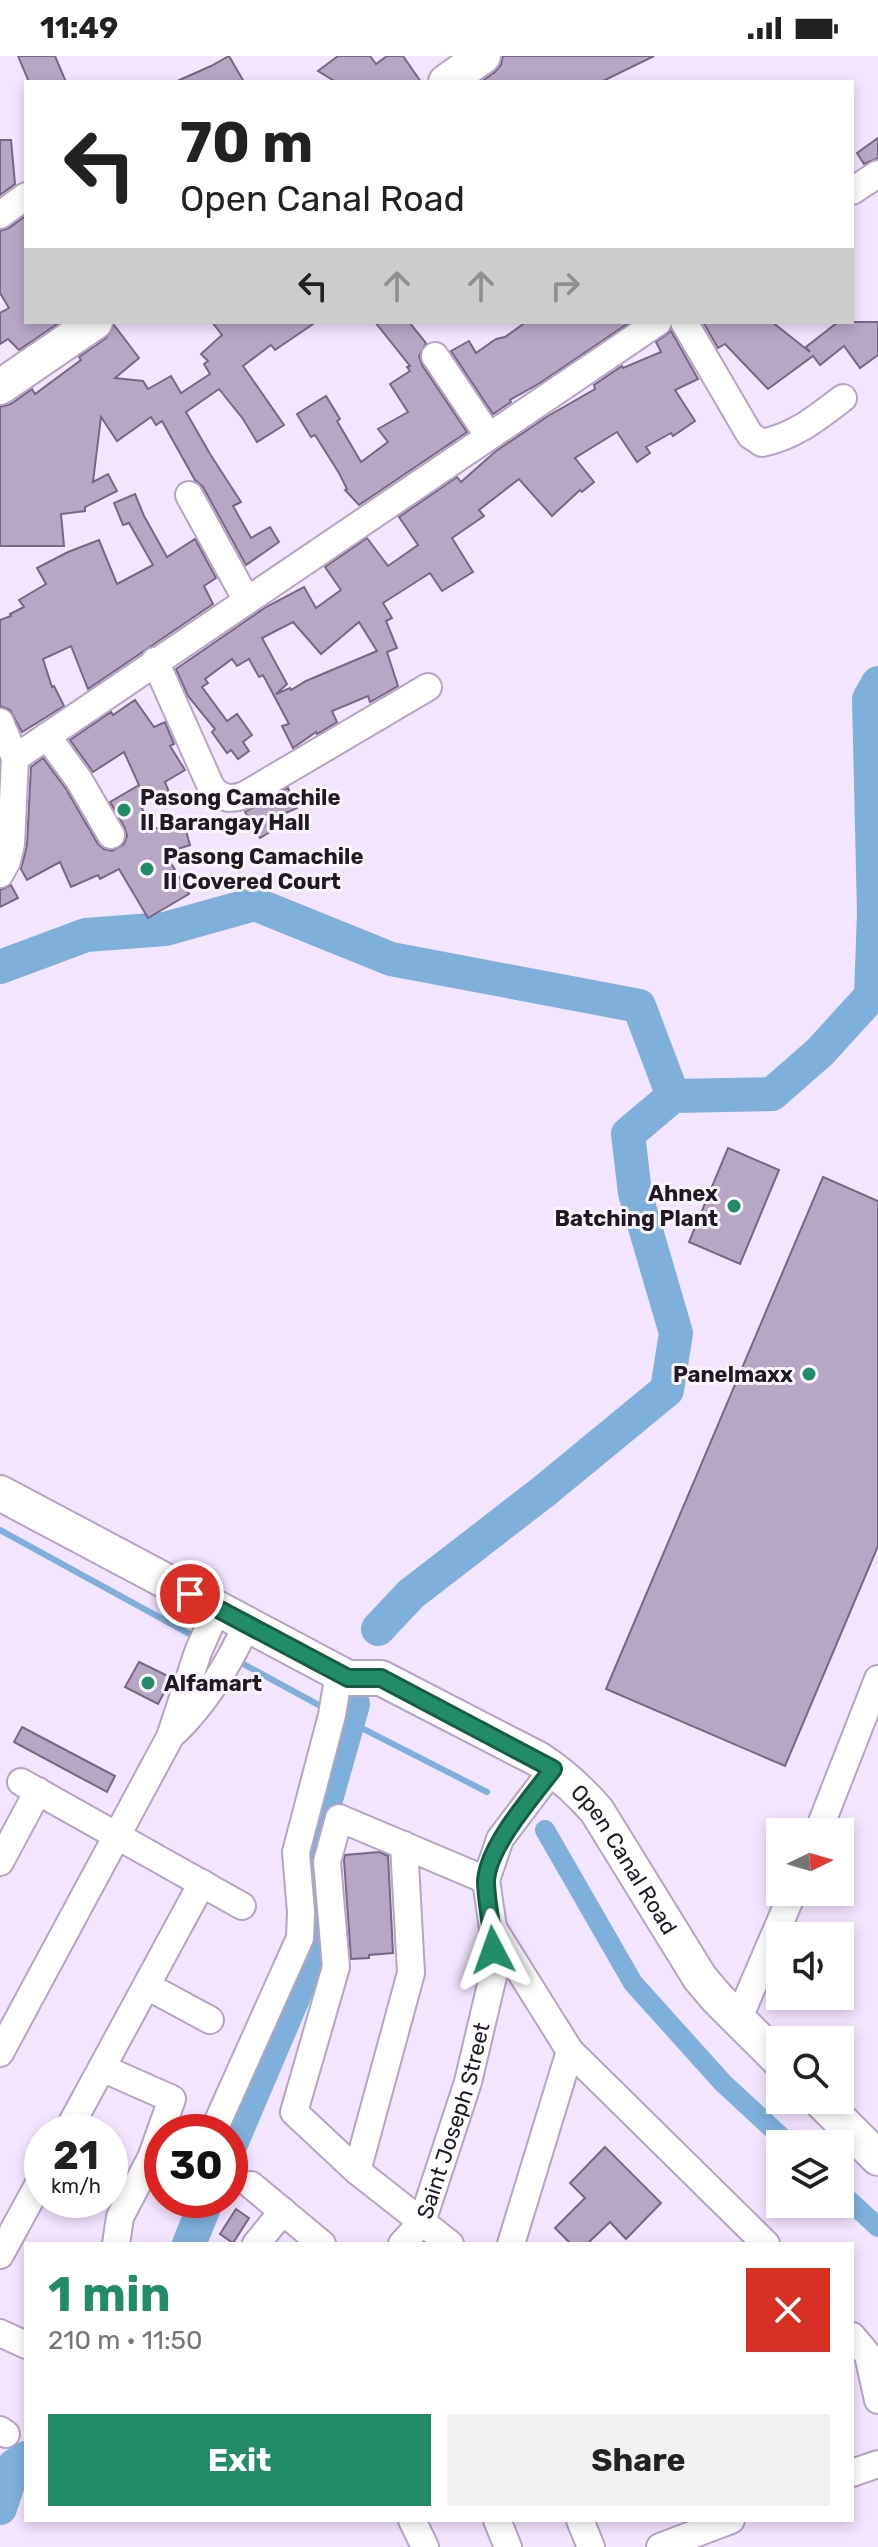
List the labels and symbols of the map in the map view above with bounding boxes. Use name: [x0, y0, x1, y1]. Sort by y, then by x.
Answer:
place label: Pasong Camachile II Barangay Hall: [140, 784, 340, 836]
marker: Pasong Camachile II Barangay Hall: [115, 801, 133, 819]
place label: Pasong Camachile II Covered Court: [163, 843, 363, 895]
marker: Pasong Camachile II Covered Court: [138, 860, 156, 878]
place label: Ahnex Batching Plant: [555, 1180, 718, 1232]
marker: Ahnex Batching Plant: [725, 1197, 743, 1215]
place label: Panelmaxx: [673, 1361, 793, 1388]
marker: Panelmaxx: [800, 1365, 818, 1383]
pin: [156, 1560, 224, 1628]
place label: Alfamart: [164, 1670, 262, 1697]
marker: Alfamart: [139, 1674, 157, 1692]
street label: Open Canal Road: [566, 1778, 683, 1939]
north arrow: [766, 1818, 854, 1906]
position arrow: [451, 1908, 535, 1992]
street label: Saint Joseph Street: [410, 2019, 495, 2222]
speed limit sign: 30: [144, 2114, 248, 2218]

